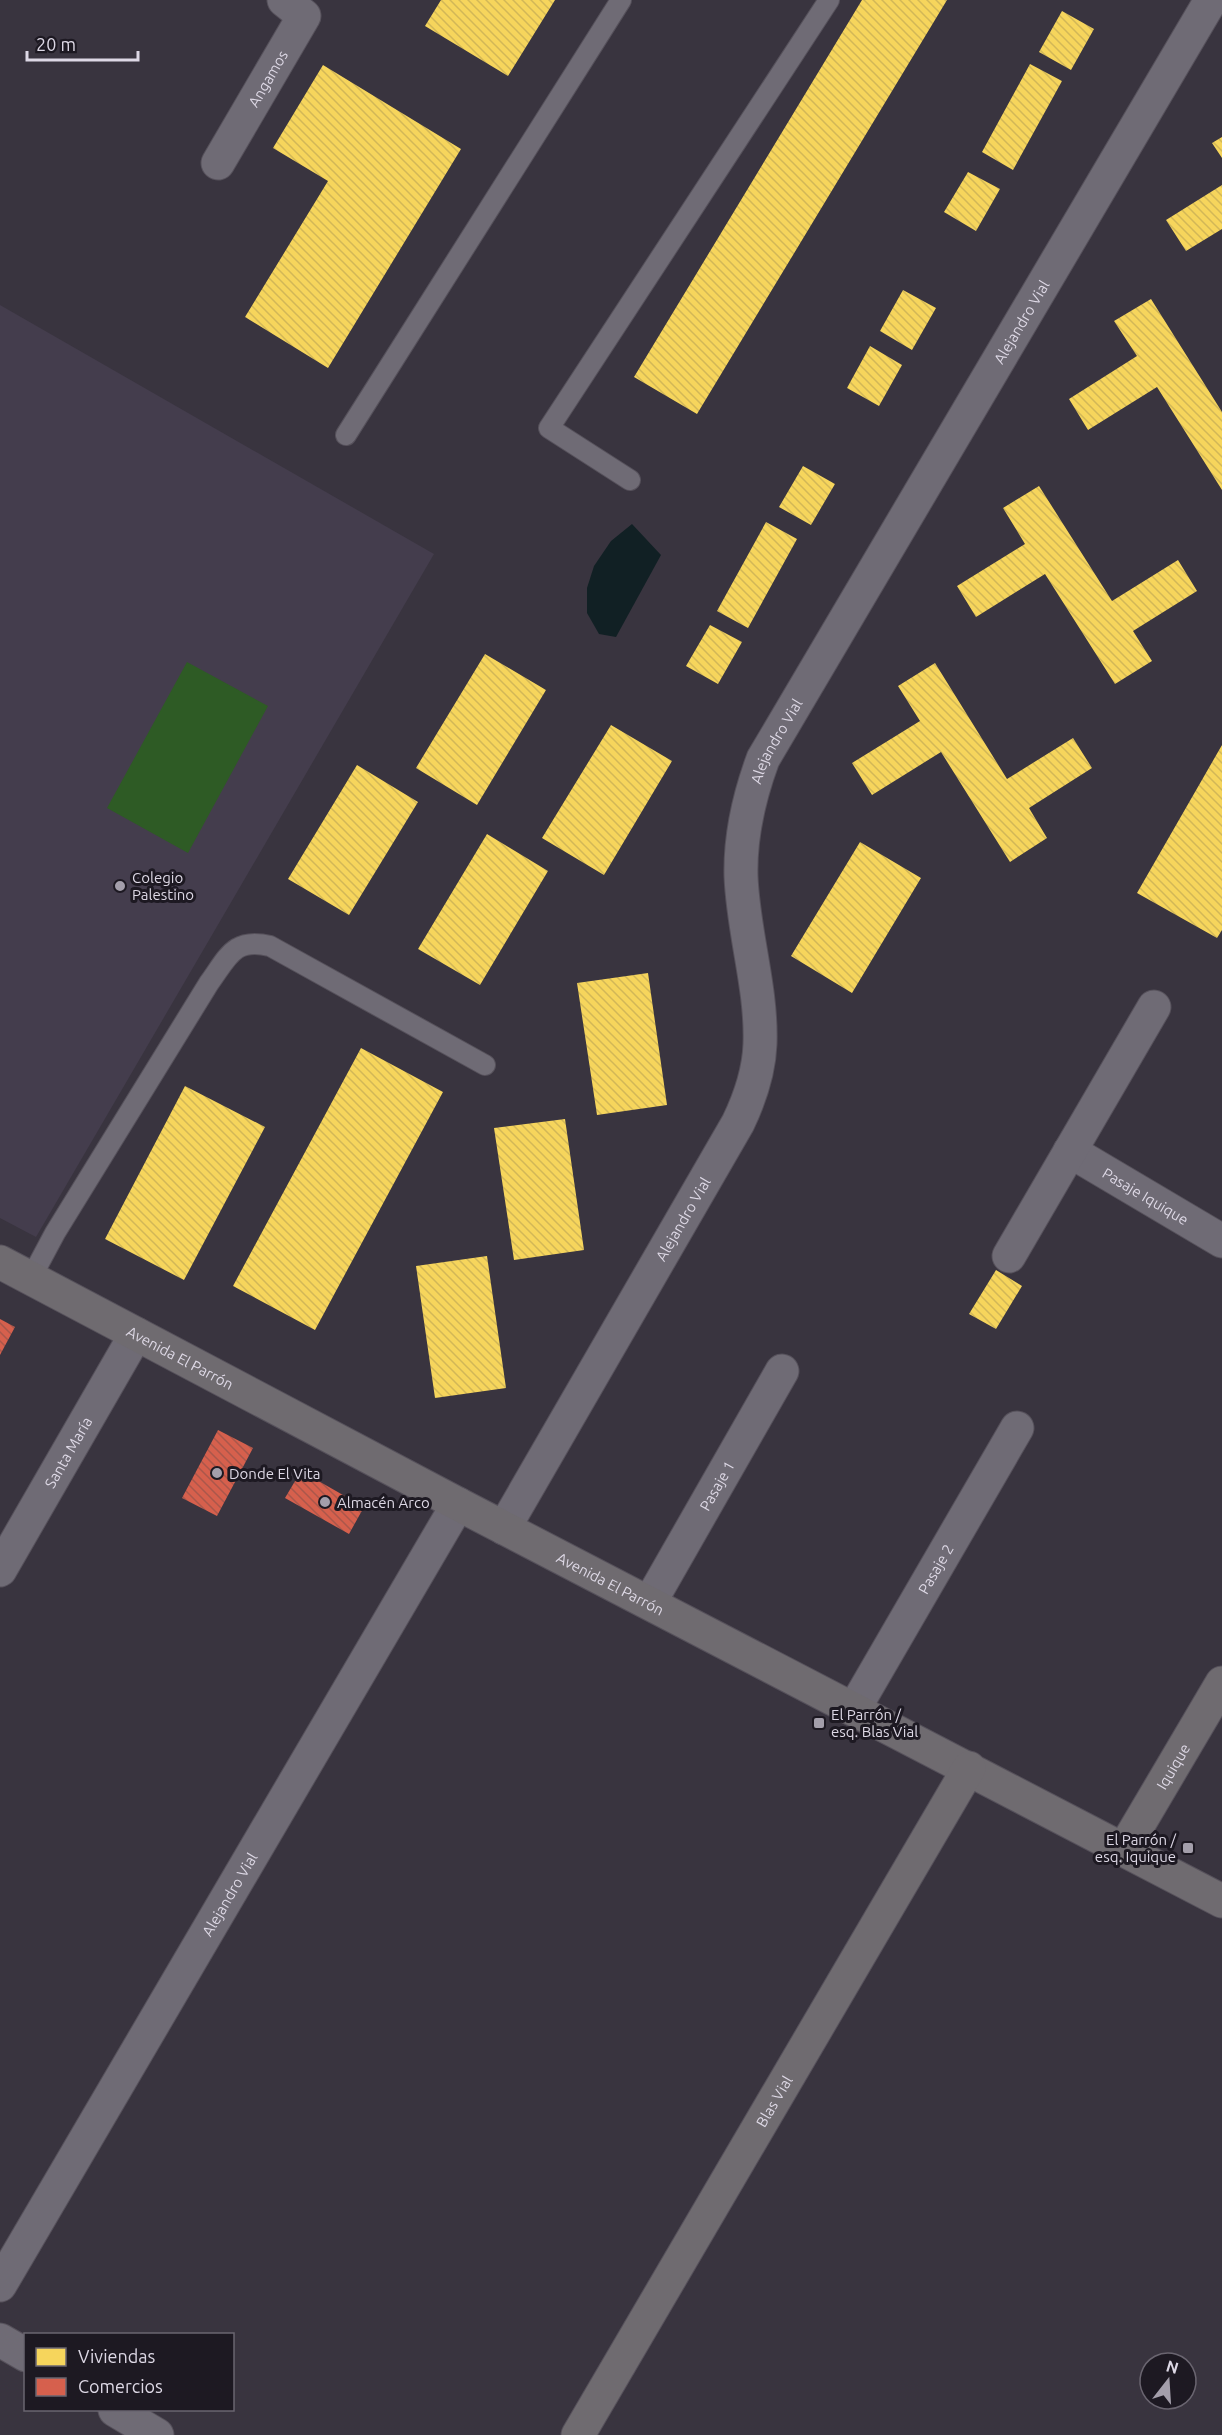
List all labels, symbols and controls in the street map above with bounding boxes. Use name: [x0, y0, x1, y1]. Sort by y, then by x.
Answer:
scale bar: [27, 24, 138, 62]
text: 20 m: [36, 34, 76, 54]
street label: Angamos: [244, 47, 291, 110]
street label: Alejandro Vial: [990, 277, 1052, 367]
street label: Alejandro Vial: [747, 696, 805, 786]
place label: Colegio Palestino: [132, 869, 194, 903]
marker: Colegio Palestino: [113, 879, 127, 893]
street label: Pasaje Iquique: [1100, 1164, 1192, 1228]
street label: Alejandro Vial: [652, 1174, 713, 1264]
street label: Avenida El Parrón: [124, 1322, 237, 1392]
street label: Santa María: [41, 1414, 95, 1491]
street label: Pasaje 1: [696, 1458, 737, 1514]
place label: Donde El Vita: [229, 1465, 320, 1482]
marker: Donde El Vita: [210, 1466, 224, 1480]
place label: Almacén Arco: [337, 1494, 430, 1511]
marker: Almacén Arco: [318, 1495, 332, 1509]
street label: Pasaje 2: [914, 1541, 956, 1597]
street label: Avenida El Parrón: [554, 1548, 667, 1618]
place label: El Parrón / esq. Blas Vial: [831, 1706, 918, 1740]
marker: El Parrón / esq. Blas Vial: [812, 1716, 826, 1730]
street label: Iquique: [1153, 1740, 1193, 1792]
place label: El Parrón / esq. Iquique: [1095, 1831, 1176, 1865]
marker: El Parrón / esq. Iquique: [1181, 1841, 1195, 1855]
street label: Alejandro Vial: [198, 1849, 260, 1939]
street label: Blas Vial: [752, 2072, 795, 2130]
legend: [24, 2333, 234, 2411]
text: Viviendas: [78, 2346, 155, 2366]
north arrow: [1138, 2351, 1198, 2411]
text: N: [1164, 2356, 1181, 2377]
text: Comercios: [78, 2376, 163, 2396]

